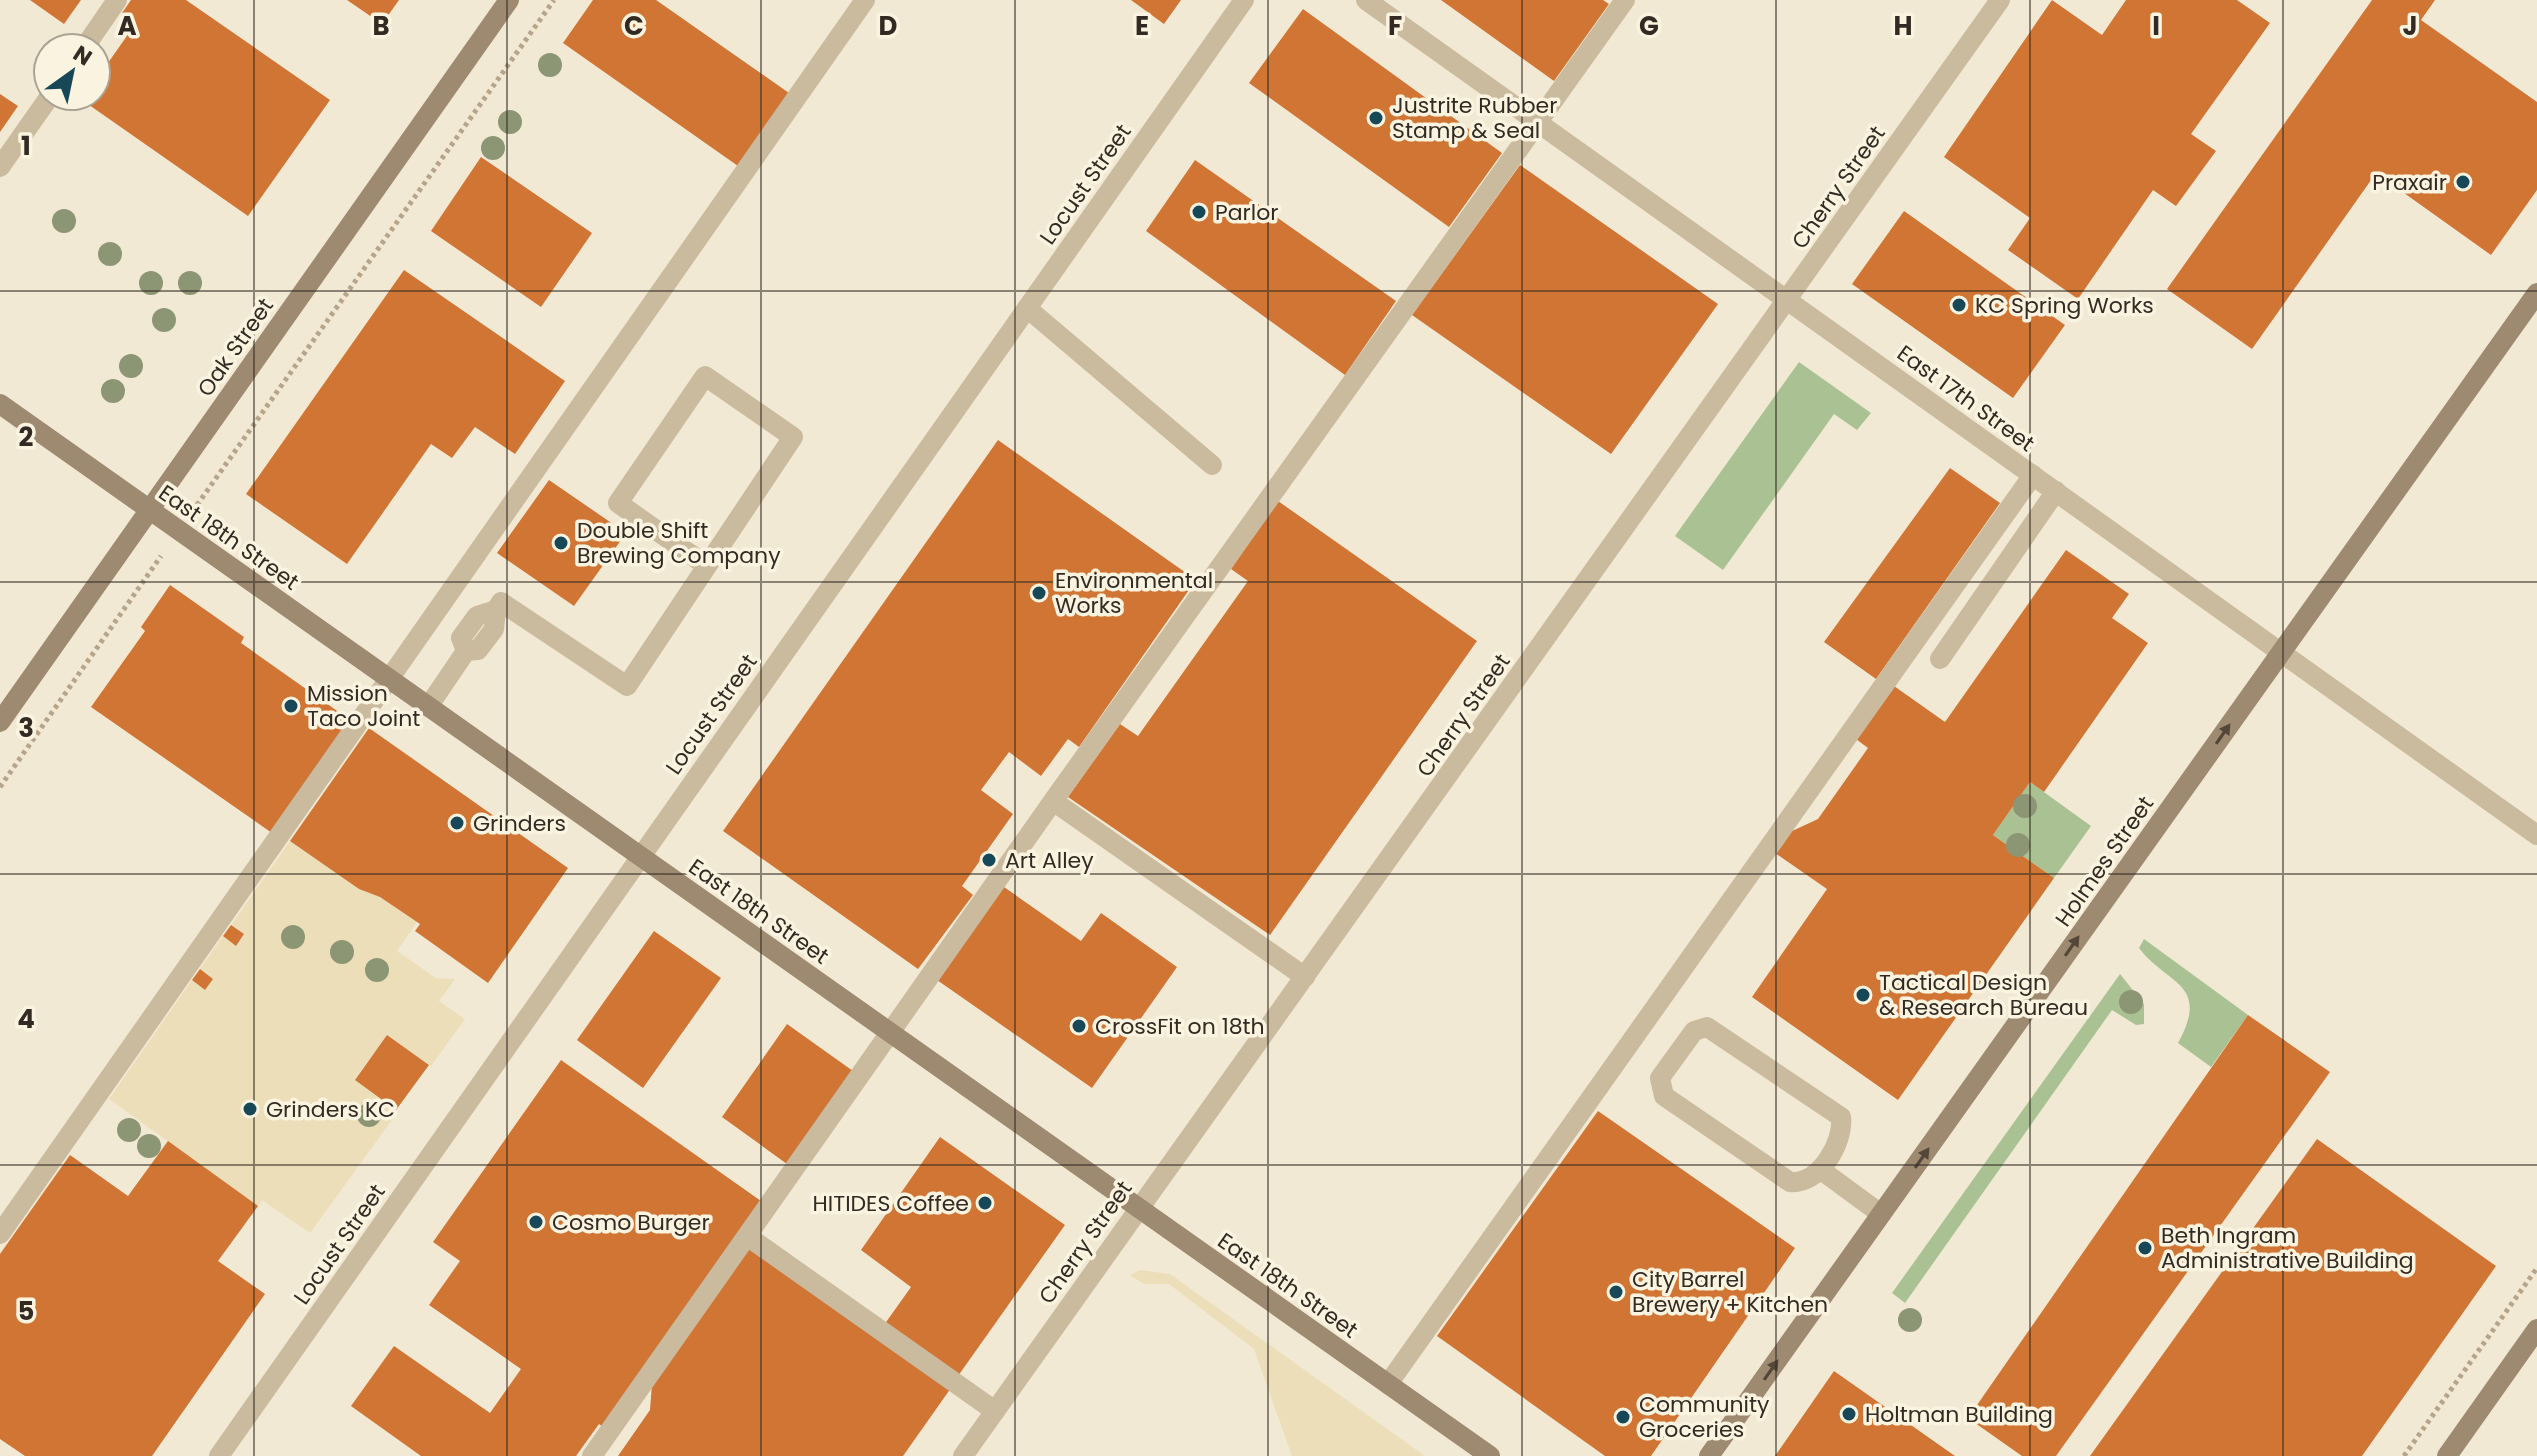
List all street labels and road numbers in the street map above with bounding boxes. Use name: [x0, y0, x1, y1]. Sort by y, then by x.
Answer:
street label: Locust Street: [1032, 118, 1138, 251]
street label: Cherry Street: [1784, 120, 1892, 255]
street label: Oak Street: [190, 292, 281, 403]
street label: East 17th Street: [1891, 338, 2041, 459]
street label: East 18th Street: [152, 477, 305, 597]
street label: Locust Street: [658, 648, 764, 781]
street label: Cherry Street: [1409, 648, 1517, 783]
street label: Holmes Street: [2048, 790, 2161, 933]
street label: East 18th Street: [682, 851, 835, 971]
street label: Cherry Street: [1031, 1175, 1139, 1310]
street label: Locust Street: [286, 1178, 392, 1311]
street label: East 18th Street: [1211, 1225, 1364, 1345]

